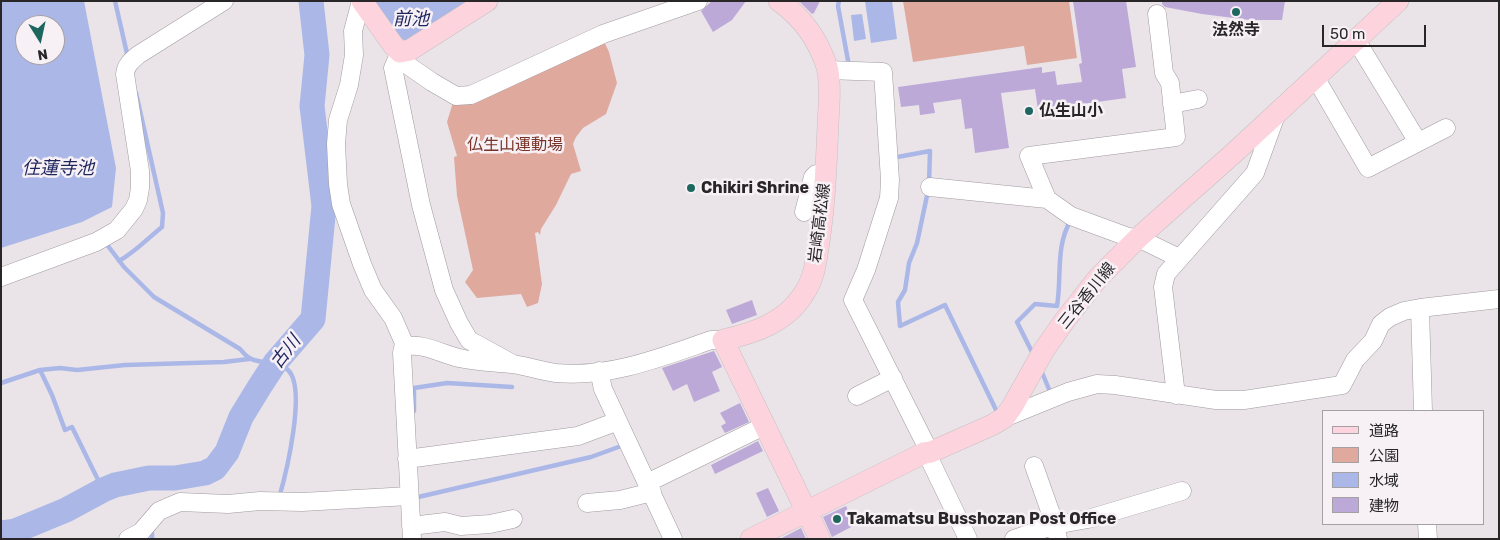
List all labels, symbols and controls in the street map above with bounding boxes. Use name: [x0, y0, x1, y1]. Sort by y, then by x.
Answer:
marker: 法然寺: [1230, 6, 1242, 18]
water label: 前池: [393, 9, 429, 31]
north arrow: [15, 15, 65, 65]
scale bar: [1325, 15, 1429, 47]
place label: 法然寺: [1212, 20, 1260, 40]
text: 50 m: [1330, 25, 1365, 43]
text: N: [36, 45, 49, 64]
place label: 仏生山小: [1039, 101, 1103, 121]
marker: 仏生山小: [1023, 105, 1035, 117]
park label: 仏生山運動場: [467, 135, 563, 155]
water label: 住蓮寺池: [22, 158, 94, 180]
place label: Chikiri Shrine: [701, 178, 809, 198]
marker: Chikiri Shrine: [685, 182, 697, 194]
street label: 岩崎高松線: [806, 182, 834, 264]
street label: 三谷香川線: [1054, 259, 1120, 333]
water label: 古川: [266, 331, 306, 373]
legend: [1322, 410, 1485, 525]
text: 道路: [1369, 422, 1399, 440]
text: 公園: [1369, 447, 1399, 465]
text: 水域: [1369, 472, 1399, 490]
text: 建物: [1369, 497, 1399, 515]
place label: Takamatsu Busshozan Post Office: [847, 509, 1116, 529]
marker: Takamatsu Busshozan Post Office: [831, 513, 843, 525]

